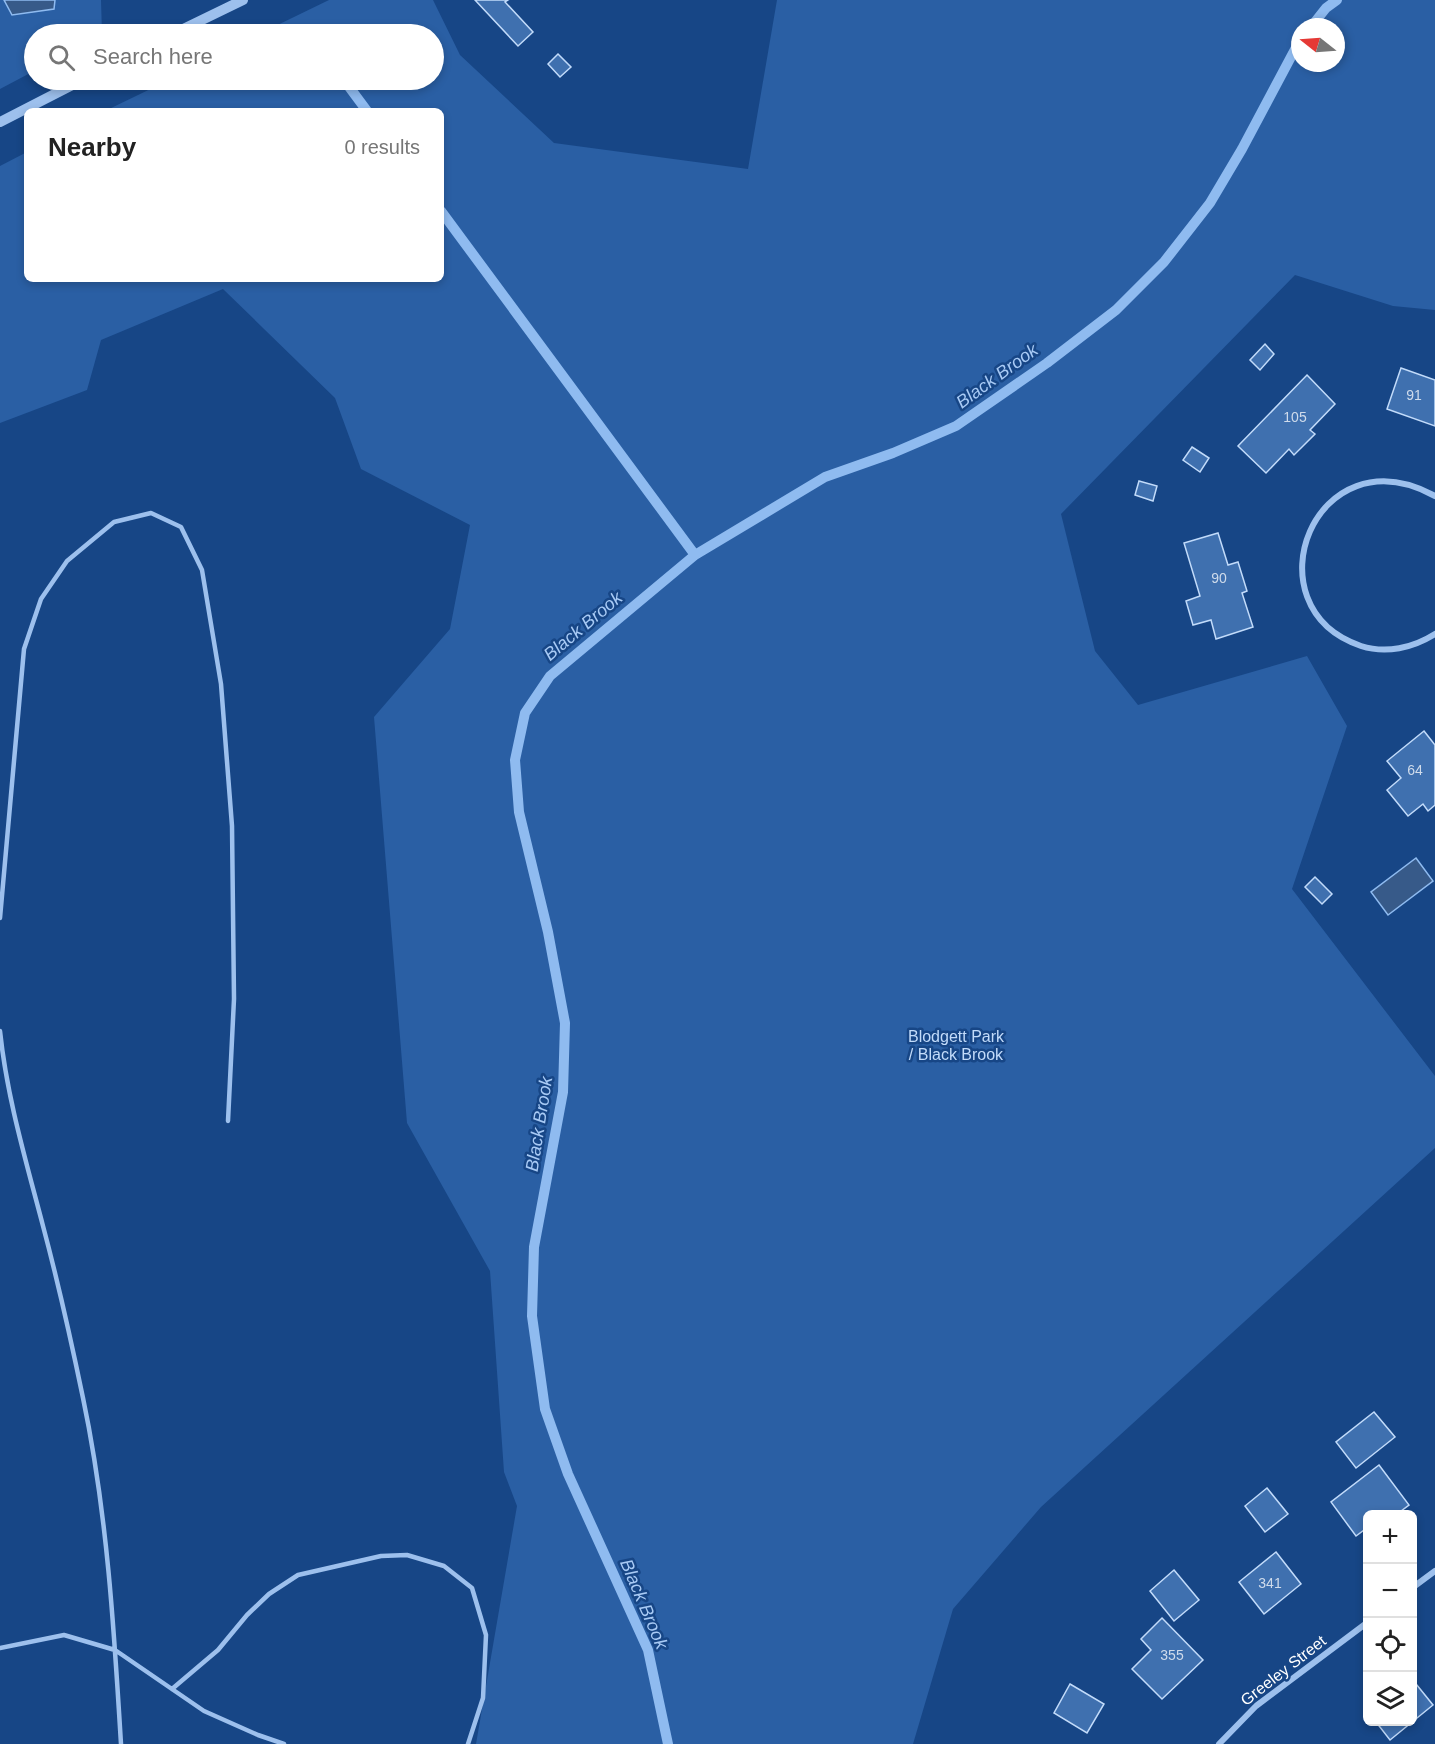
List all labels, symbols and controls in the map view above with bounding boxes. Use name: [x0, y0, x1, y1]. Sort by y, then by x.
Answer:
north arrow: [1291, 18, 1345, 72]
search box: [24, 24, 444, 90]
icon: search: [45, 41, 78, 74]
text: Search here: [93, 44, 213, 69]
text: Nearby: [48, 132, 136, 162]
text: 0 results: [344, 136, 420, 158]
water label: Black Brook: [952, 339, 1043, 412]
house number: 91: [1406, 387, 1422, 403]
house number: 105: [1283, 409, 1307, 425]
house number: 90: [1211, 570, 1227, 586]
water label: Black Brook: [540, 587, 627, 665]
house number: 64: [1407, 762, 1423, 778]
park label: Blodgett Park / Black Brook: [908, 1028, 1005, 1063]
water label: Black Brook: [522, 1074, 557, 1173]
map controls: [1363, 1510, 1417, 1726]
button: +: [1363, 1510, 1417, 1564]
water label: Black Brook: [616, 1556, 672, 1653]
button: −: [1363, 1564, 1417, 1618]
house number: 341: [1258, 1575, 1282, 1591]
button: locate: [1363, 1618, 1417, 1672]
street label: Greeley Street: [1237, 1632, 1330, 1709]
house number: 355: [1160, 1647, 1184, 1663]
button: layers: [1363, 1672, 1417, 1726]

